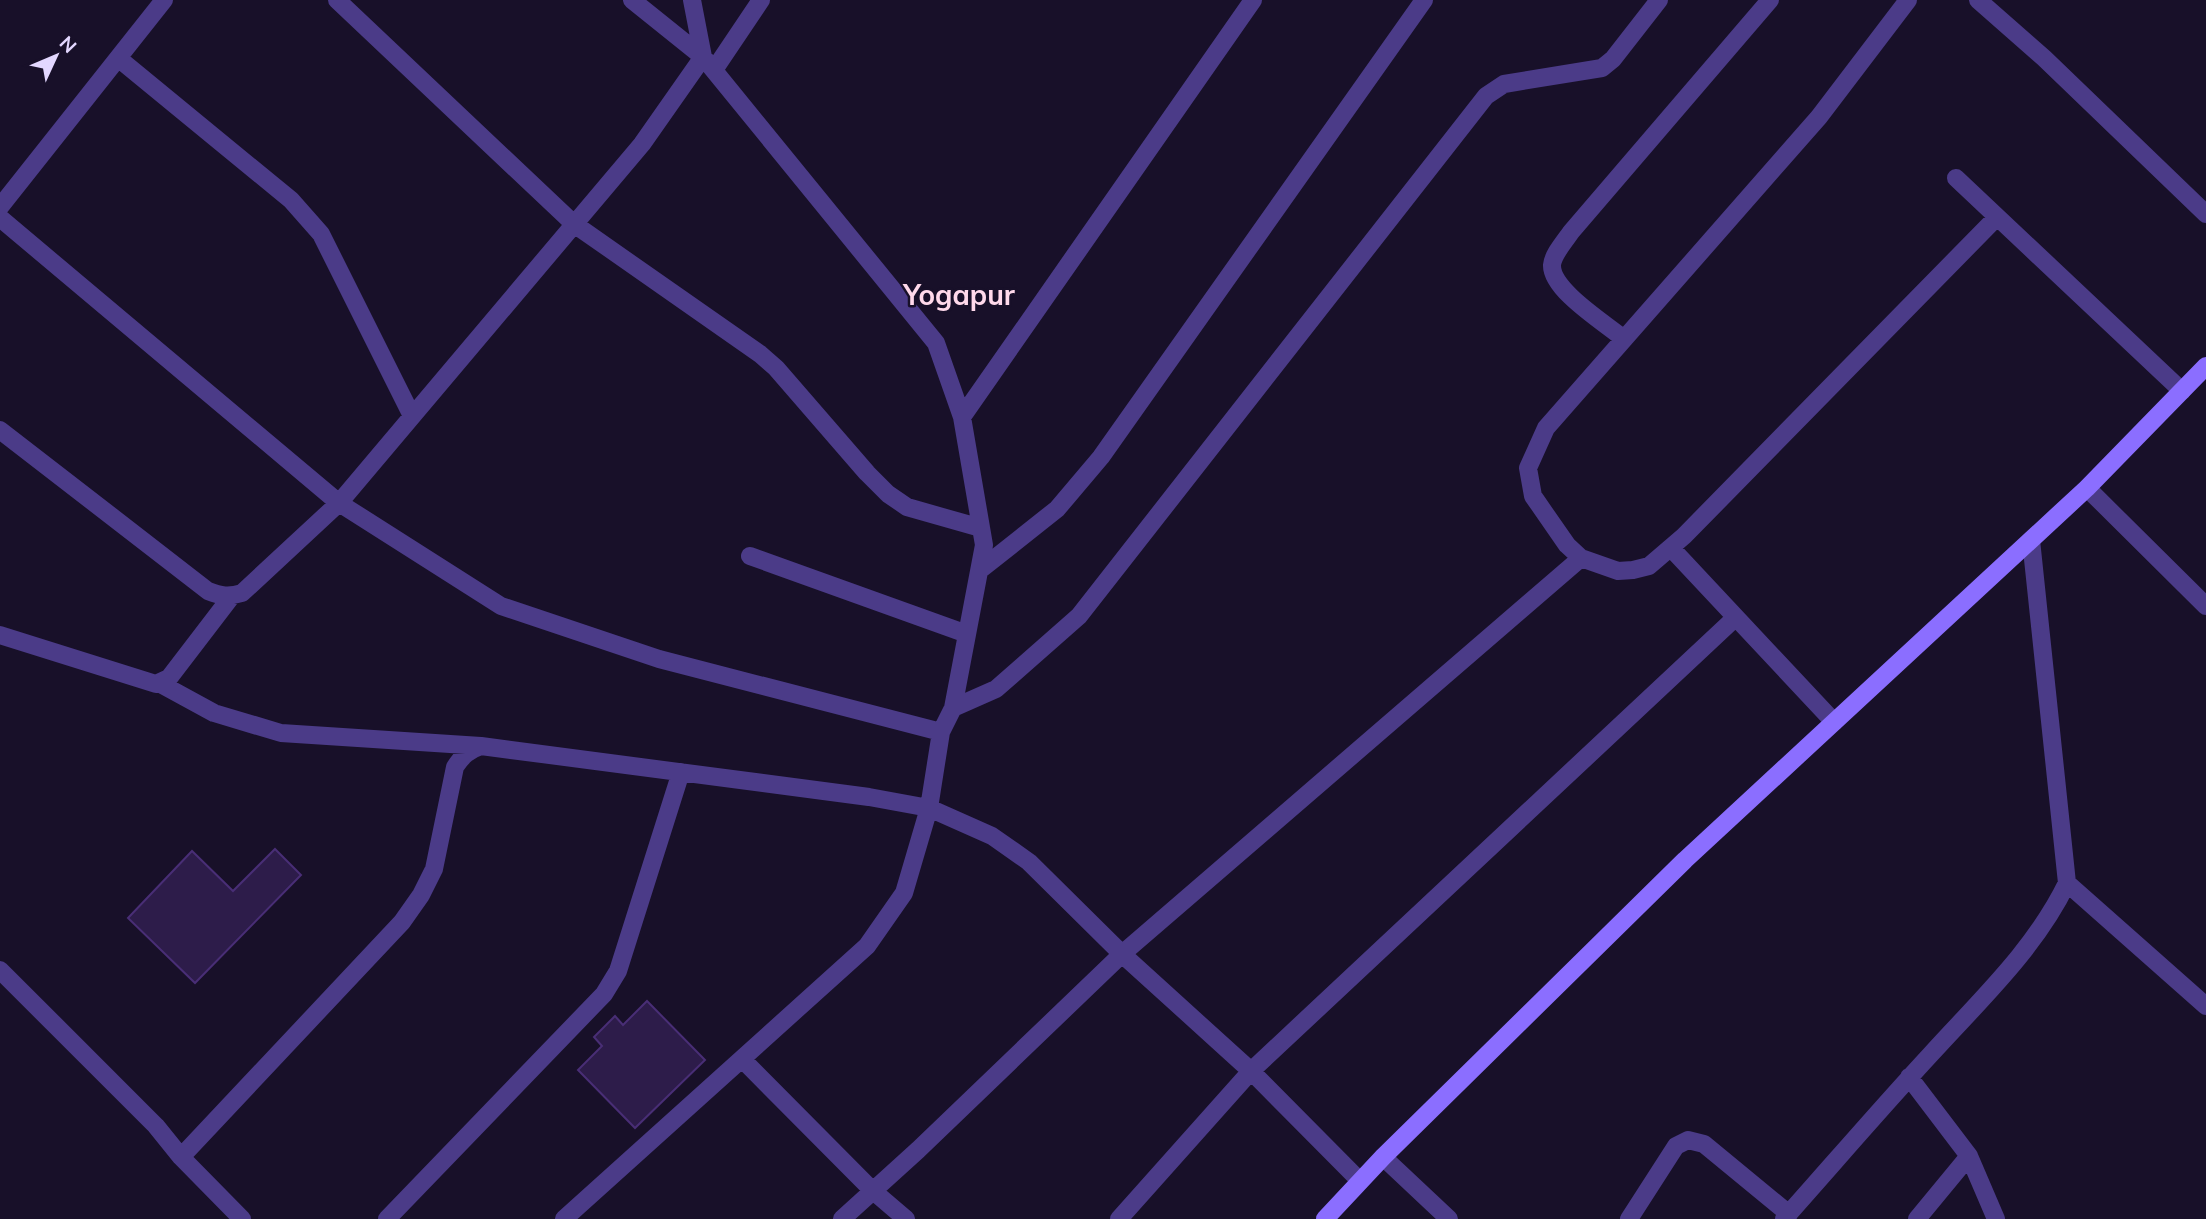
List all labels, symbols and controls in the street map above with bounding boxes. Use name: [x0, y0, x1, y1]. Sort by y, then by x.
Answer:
north arrow: [21, 21, 91, 91]
text: N: [55, 31, 82, 58]
district label: Yogapur: [902, 277, 1015, 312]

